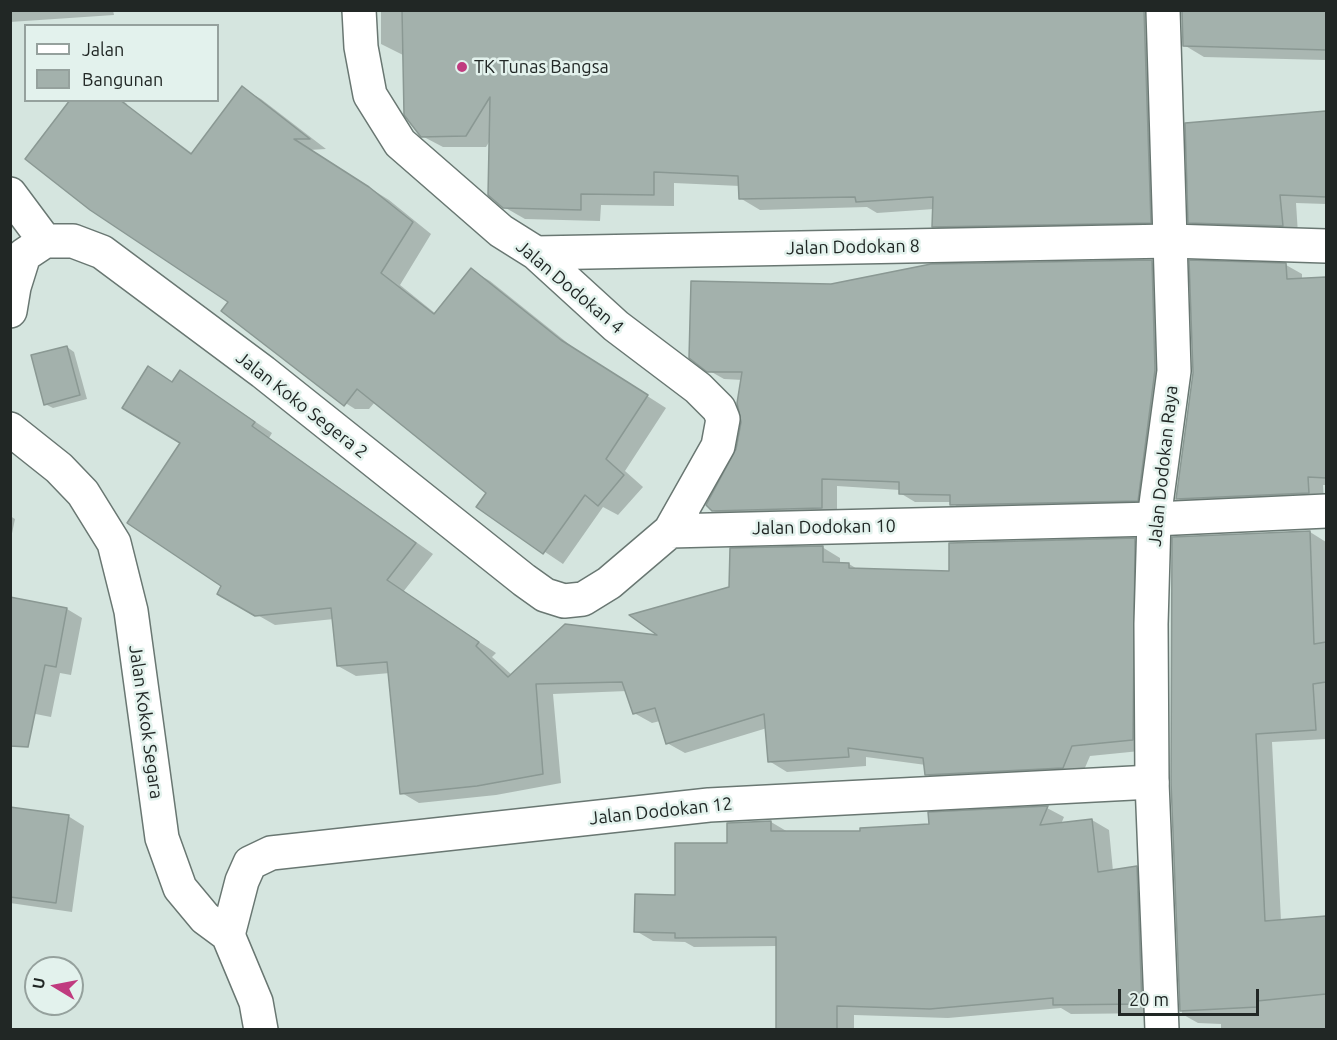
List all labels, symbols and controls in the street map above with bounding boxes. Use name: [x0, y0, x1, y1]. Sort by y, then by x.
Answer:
legend: [24, 24, 219, 102]
text: Jalan: [82, 39, 124, 59]
place label: TK Tunas Bangsa: [474, 56, 609, 78]
marker: TK Tunas Bangsa: [455, 60, 469, 74]
text: Bangunan: [82, 69, 163, 89]
street label: Jalan Dodokan 8: [786, 235, 920, 259]
street label: Jalan Dodokan 4: [512, 236, 628, 338]
street label: Jalan Koko Segera 2: [232, 347, 372, 463]
street label: Jalan Dodokan Raya: [1144, 384, 1182, 548]
street label: Jalan Dodokan 10: [752, 515, 896, 539]
street label: Jalan Kokok Segara: [125, 644, 167, 800]
street label: Jalan Dodokan 12: [588, 793, 734, 829]
north arrow: [24, 956, 84, 1016]
text: U: [28, 976, 48, 990]
scale bar: [1121, 977, 1262, 1015]
text: 20 m: [1129, 989, 1169, 1009]

